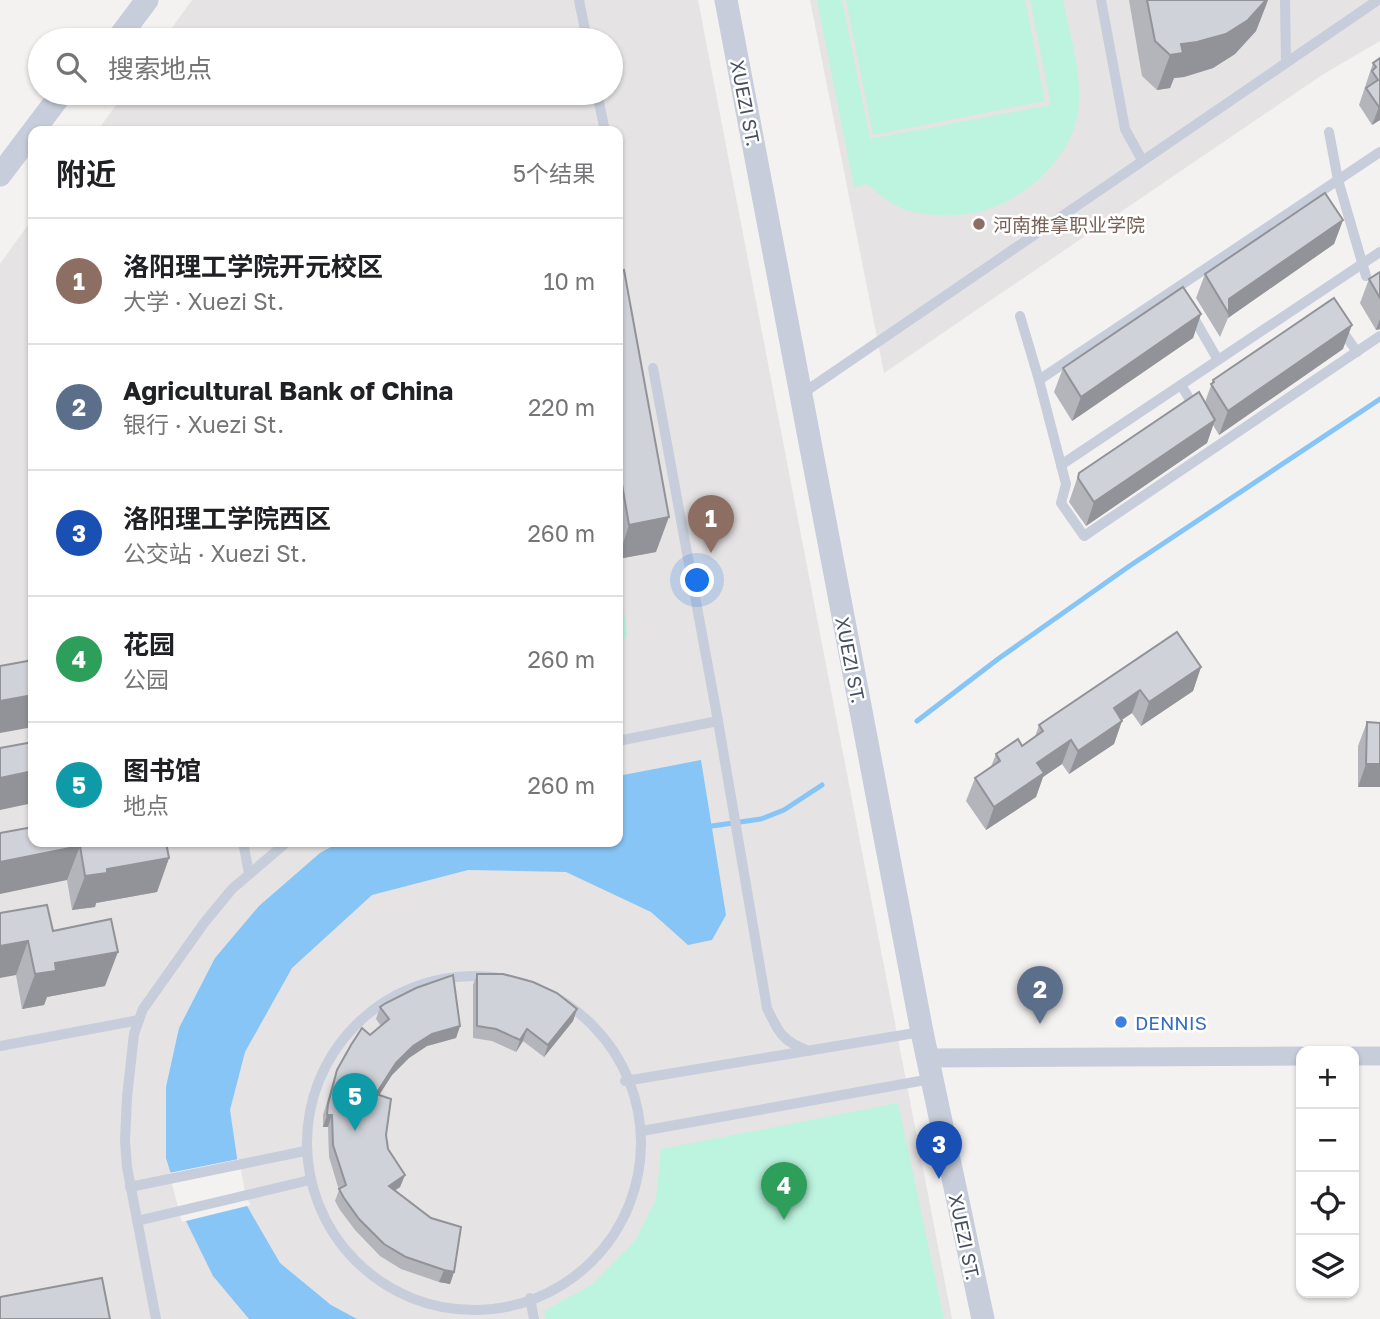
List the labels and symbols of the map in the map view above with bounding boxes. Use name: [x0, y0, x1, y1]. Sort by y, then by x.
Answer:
street label: XUEZI ST.: [726, 58, 766, 148]
place label: 河南推拿职业学院: [993, 213, 1145, 236]
marker: 河南推拿职业学院: [971, 216, 987, 232]
pin: 1: [688, 495, 734, 553]
your location: [680, 563, 714, 597]
street label: XUEZI ST.: [831, 615, 871, 705]
pin: 2: [1017, 966, 1063, 1024]
place label: DENNIS: [1135, 1011, 1207, 1034]
marker: DENNIS: [1113, 1014, 1129, 1030]
pin: 5: [332, 1073, 378, 1131]
pin: 3: [916, 1121, 962, 1179]
pin: 4: [761, 1162, 807, 1220]
street label: XUEZI ST.: [945, 1192, 985, 1282]

